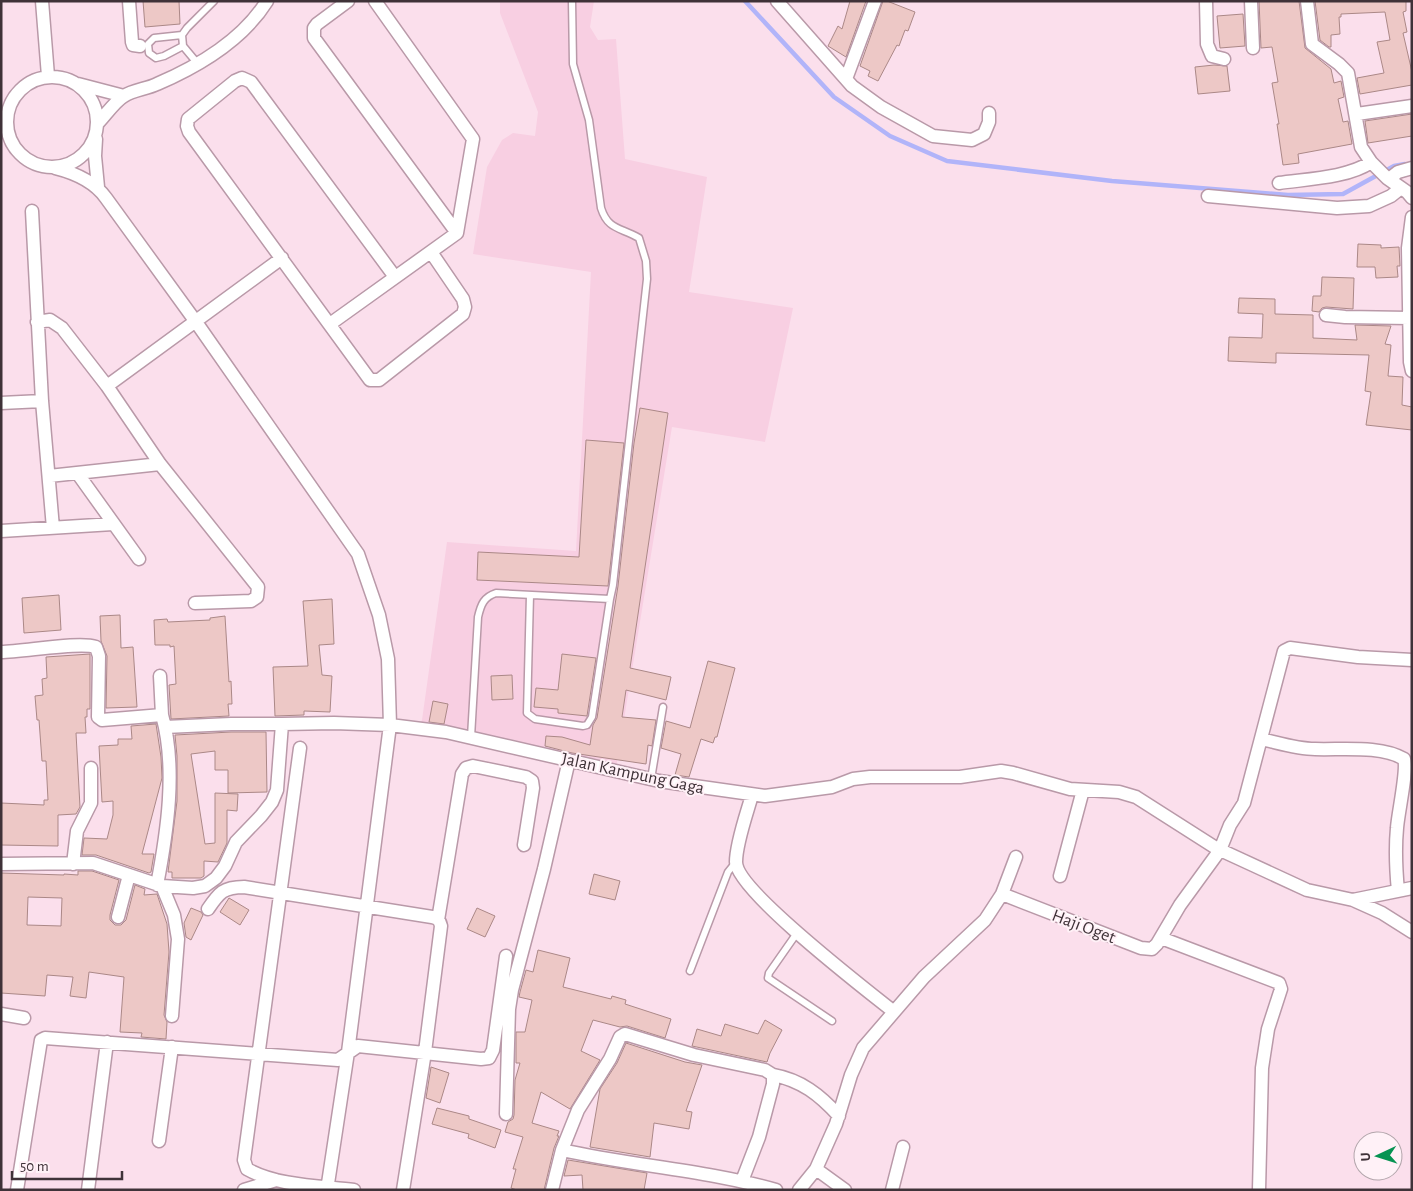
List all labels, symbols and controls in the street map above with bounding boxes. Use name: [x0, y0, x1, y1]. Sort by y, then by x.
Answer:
street label: Jalan Kampung Gaga: [560, 750, 706, 798]
street label: Haji Oget: [1049, 907, 1118, 947]
north arrow: [1353, 1131, 1403, 1181]
scale bar: [12, 1148, 122, 1180]
text: U: [1359, 1152, 1373, 1162]
text: 50 m: [20, 1159, 49, 1174]

